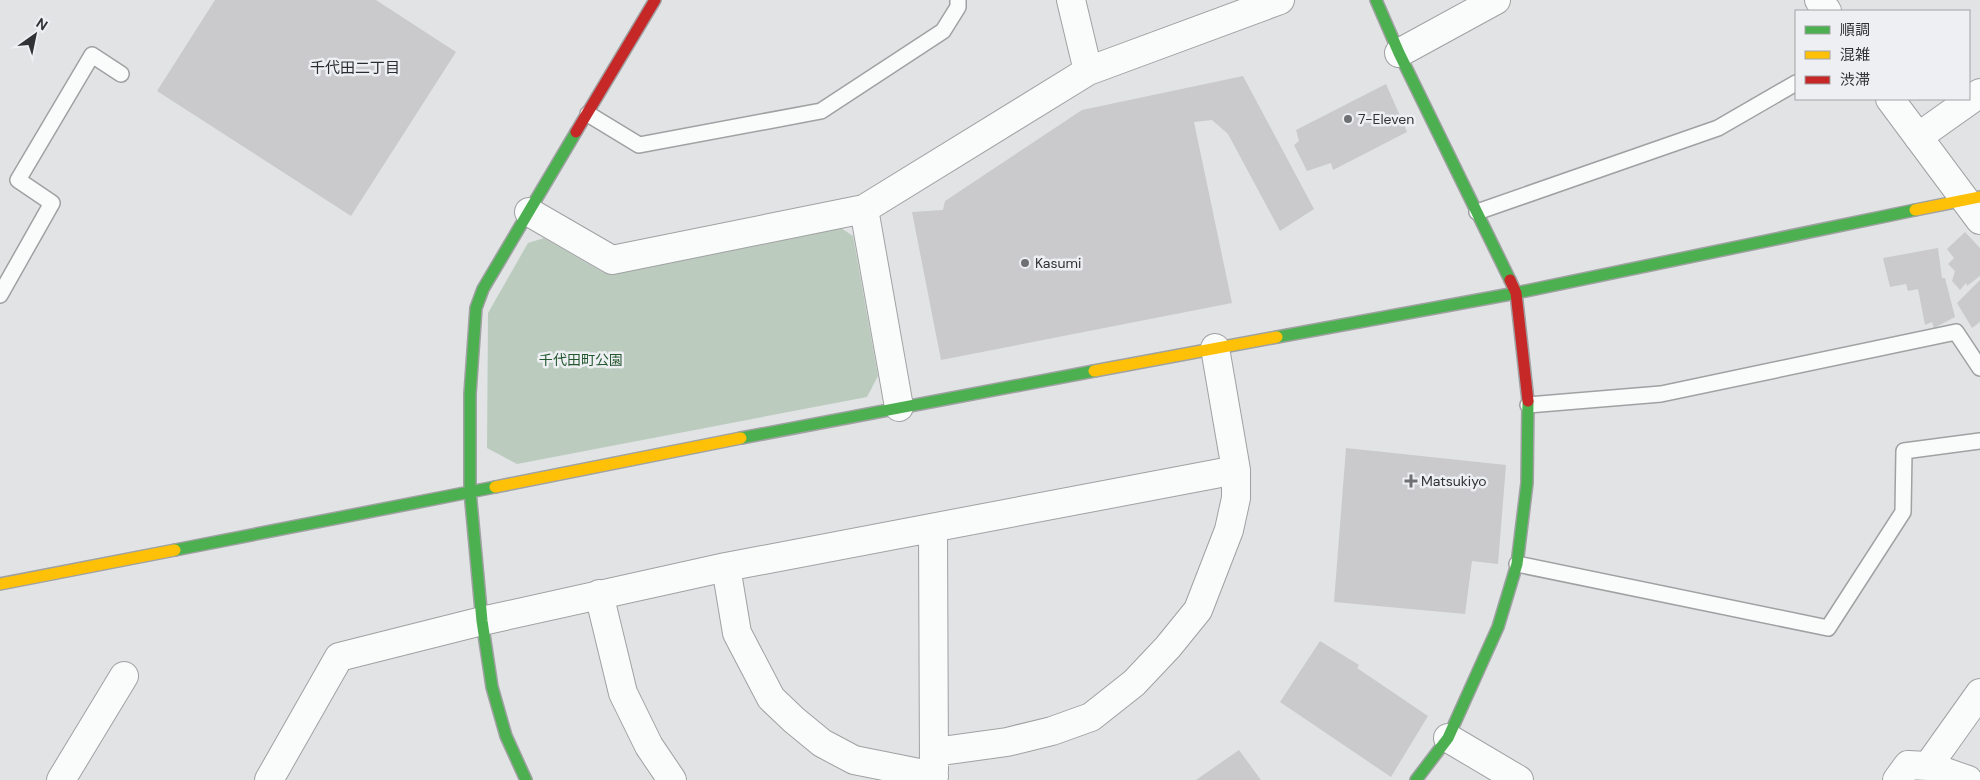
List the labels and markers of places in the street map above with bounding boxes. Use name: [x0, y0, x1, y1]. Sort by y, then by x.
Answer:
place label: 7-Eleven: [1358, 110, 1414, 128]
marker: 7-Eleven: [1342, 113, 1354, 125]
place label: Kasumi: [1035, 254, 1081, 272]
marker: Kasumi: [1019, 257, 1031, 269]
place label: Matsukiyo: [1421, 472, 1487, 490]
marker: Matsukiyo: [1405, 475, 1417, 487]

